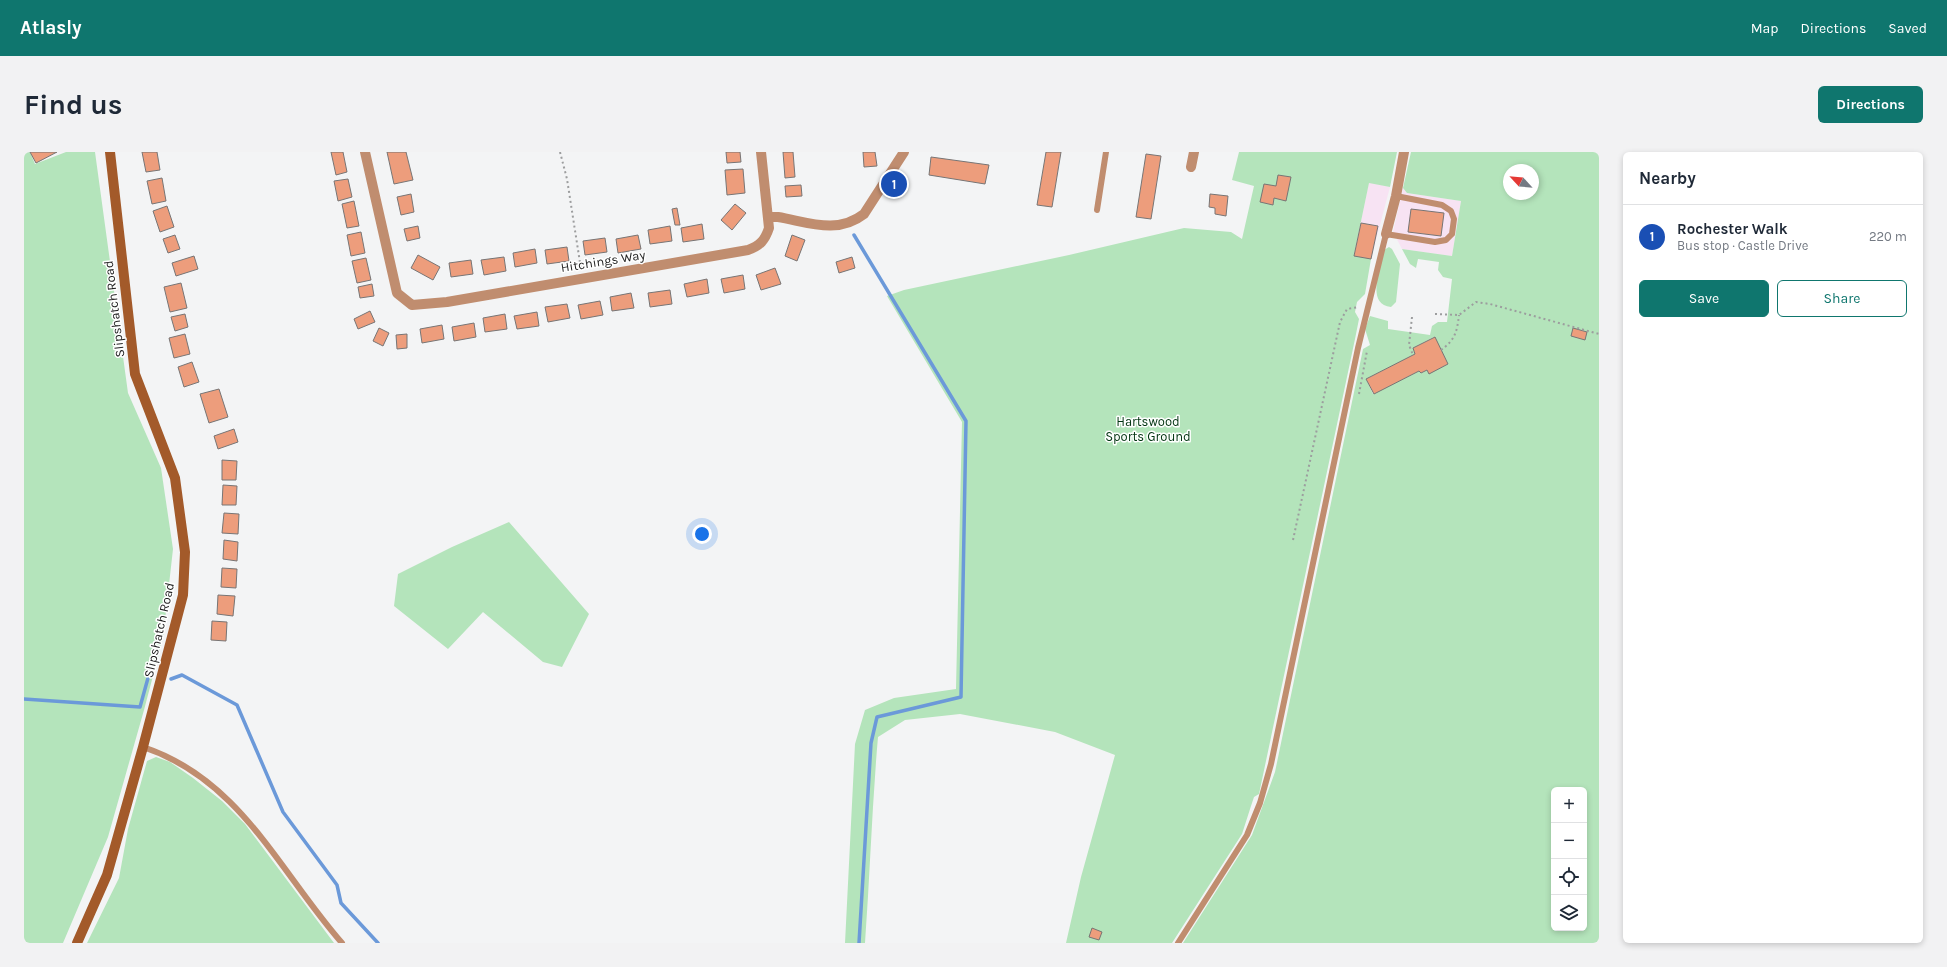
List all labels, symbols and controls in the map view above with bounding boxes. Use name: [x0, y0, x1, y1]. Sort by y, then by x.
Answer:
text: Atlasly: [20, 17, 82, 39]
text: Map: [1751, 20, 1779, 37]
text: Directions: [1801, 20, 1866, 37]
text: Saved: [1888, 20, 1927, 37]
button: Directions: [1818, 86, 1923, 123]
text: Find us: [24, 88, 123, 121]
north arrow: [1503, 164, 1539, 200]
text: Nearby: [1639, 168, 1696, 188]
pin: 1: [881, 169, 907, 199]
text: Rochester Walk: [1677, 220, 1788, 238]
text: 1: [1650, 229, 1654, 244]
text: 220 m: [1869, 229, 1907, 244]
text: Bus stop · Castle Drive: [1677, 238, 1808, 253]
street label: Hitchings Way: [560, 247, 646, 275]
street label: Slipshatch Road: [101, 260, 127, 358]
button: Save: [1639, 280, 1769, 317]
button: Share: [1777, 280, 1907, 317]
park label: Hartswood Sports Ground: [1105, 414, 1191, 444]
your location: [692, 524, 712, 544]
street label: Slipshatch Road: [141, 581, 177, 679]
map controls: [1551, 787, 1587, 931]
button: +: [1551, 787, 1587, 823]
button: −: [1551, 823, 1587, 859]
button: locate: [1551, 859, 1587, 895]
button: layers: [1551, 895, 1587, 931]

